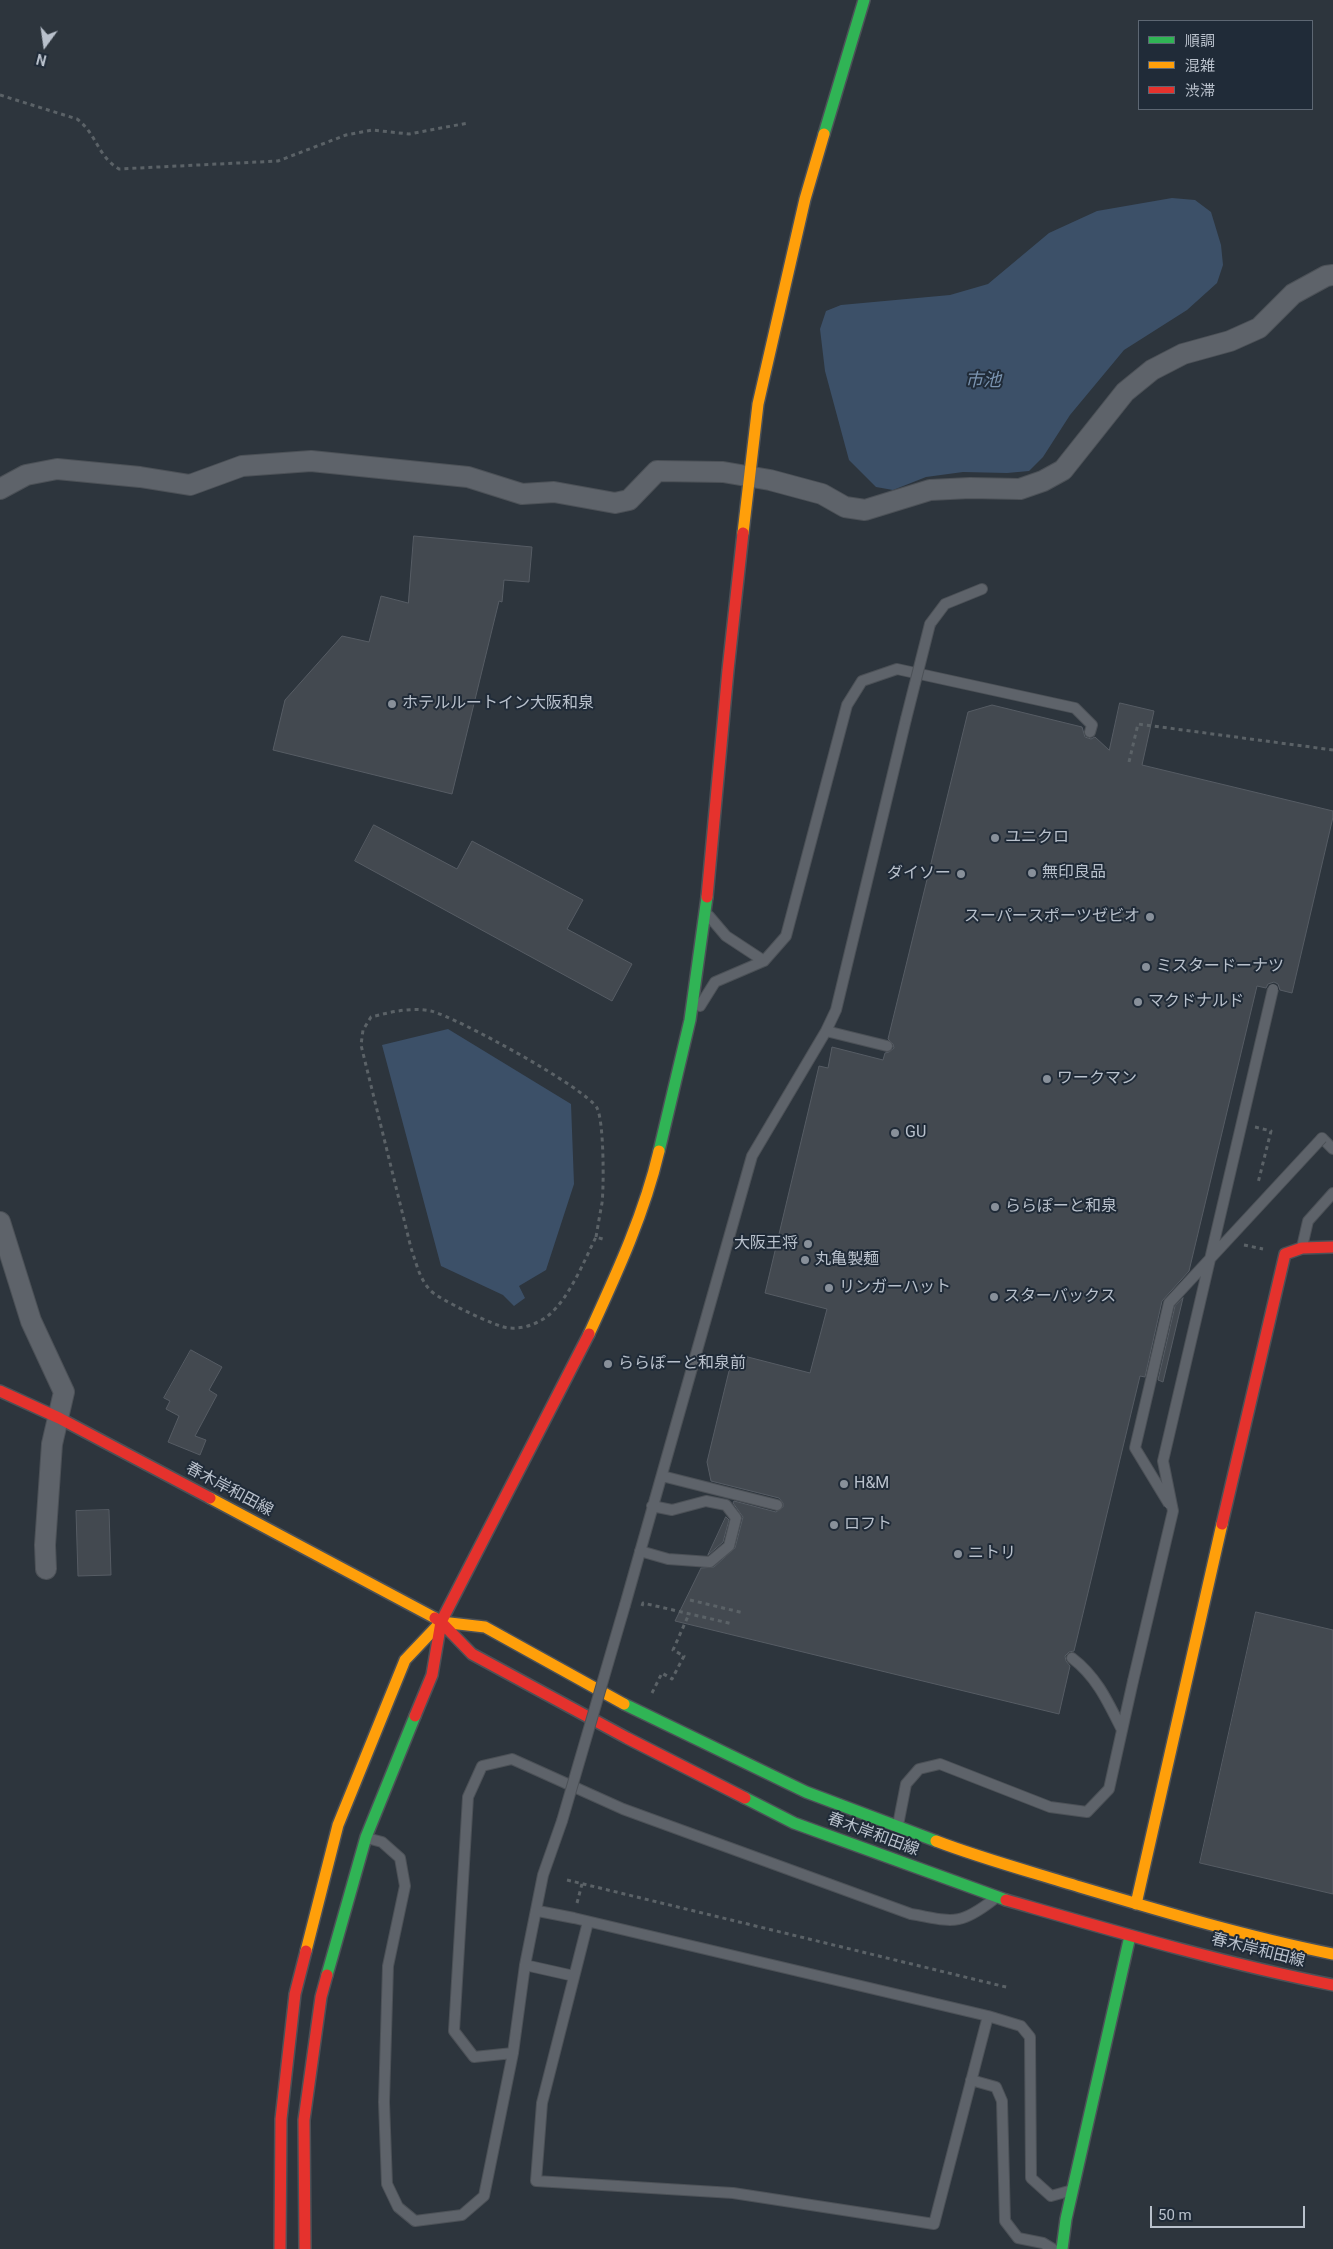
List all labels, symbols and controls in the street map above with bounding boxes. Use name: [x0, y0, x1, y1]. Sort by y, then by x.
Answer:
north arrow: [20, 20, 70, 70]
legend: [1138, 20, 1313, 110]
text: 順調: [1185, 32, 1215, 50]
text: N: [35, 51, 48, 69]
text: 混雑: [1185, 57, 1215, 75]
text: 渋滞: [1185, 82, 1215, 100]
water label: 市池: [965, 370, 1001, 392]
place label: ホテルルートイン大阪和泉: [402, 694, 594, 714]
marker: ホテルルートイン大阪和泉: [386, 698, 398, 710]
place label: ユニクロ: [1005, 828, 1069, 848]
marker: ユニクロ: [989, 832, 1001, 844]
place label: 無印良品: [1042, 863, 1106, 883]
place label: ダイソー: [887, 864, 951, 884]
marker: 無印良品: [1026, 867, 1038, 879]
marker: ダイソー: [955, 868, 967, 880]
place label: スーパースポーツゼビオ: [964, 907, 1140, 927]
marker: スーパースポーツゼビオ: [1144, 911, 1156, 923]
place label: ミスタードーナツ: [1156, 957, 1284, 977]
marker: ミスタードーナツ: [1140, 961, 1152, 973]
place label: マクドナルド: [1148, 992, 1244, 1012]
marker: マクドナルド: [1132, 996, 1144, 1008]
place label: ワークマン: [1057, 1069, 1137, 1089]
marker: ワークマン: [1041, 1073, 1053, 1085]
place label: GU: [905, 1123, 926, 1143]
marker: GU: [889, 1127, 901, 1139]
place label: ららぽーと和泉: [1005, 1197, 1117, 1217]
marker: ららぽーと和泉: [989, 1201, 1001, 1213]
place label: 大阪王将: [734, 1234, 798, 1254]
marker: 大阪王将: [802, 1238, 814, 1250]
place label: 丸亀製麺: [815, 1250, 879, 1270]
marker: 丸亀製麺: [799, 1254, 811, 1266]
place label: リンガーハット: [839, 1278, 951, 1298]
marker: リンガーハット: [823, 1282, 835, 1294]
place label: スターバックス: [1004, 1287, 1116, 1307]
marker: スターバックス: [988, 1291, 1000, 1303]
place label: ららぽーと和泉前: [618, 1354, 746, 1374]
marker: ららぽーと和泉前: [602, 1358, 614, 1370]
street label: 春木岸和田線: [182, 1459, 276, 1521]
place label: H&M: [854, 1474, 889, 1494]
marker: H&M: [838, 1478, 850, 1490]
place label: ロフト: [844, 1515, 892, 1535]
marker: ロフト: [828, 1519, 840, 1531]
place label: ニトリ: [968, 1544, 1016, 1564]
marker: ニトリ: [952, 1548, 964, 1560]
street label: 春木岸和田線: [825, 1810, 921, 1860]
street label: 春木岸和田線: [1209, 1930, 1307, 1972]
scale bar: [1153, 2196, 1308, 2228]
text: 50 m: [1158, 2206, 1192, 2224]

